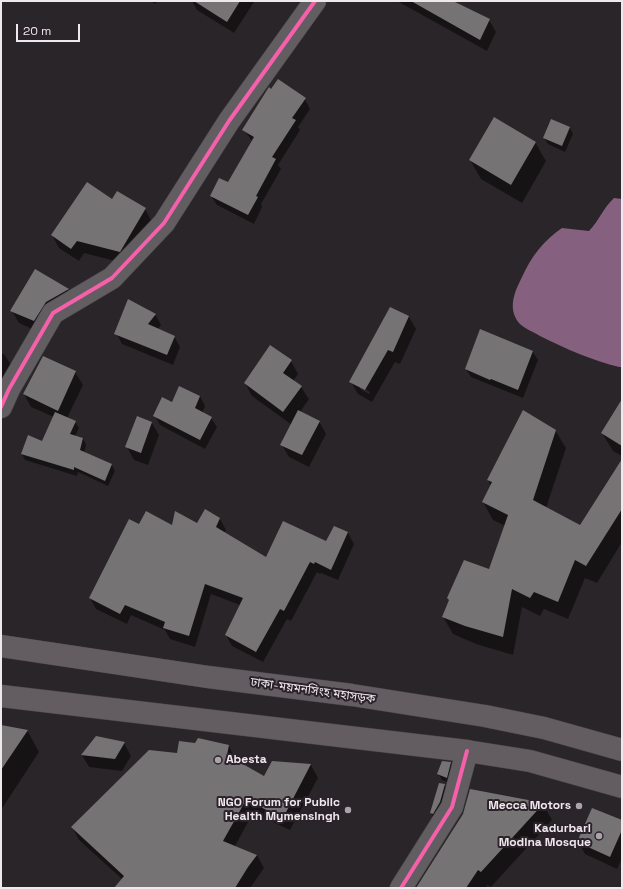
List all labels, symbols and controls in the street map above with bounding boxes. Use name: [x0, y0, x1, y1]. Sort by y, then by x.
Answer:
scale bar: [18, 16, 82, 42]
text: 20 m: [23, 23, 51, 39]
street label: ঢাকা-ময়মনসিংহ মহাসড়ক: [250, 675, 376, 707]
place label: Abesta: [226, 753, 267, 767]
marker: Abesta: [213, 755, 223, 765]
place label: NGO Forum for Public Health Mymensingh: [218, 796, 340, 824]
place label: Mecca Motors: [488, 799, 571, 813]
marker: Mecca Motors: [574, 801, 584, 811]
marker: NGO Forum for Public Health Mymensingh: [343, 805, 353, 815]
place label: Kadurbari Modina Mosque: [499, 822, 591, 850]
marker: Kadurbari Modina Mosque: [594, 831, 604, 841]

